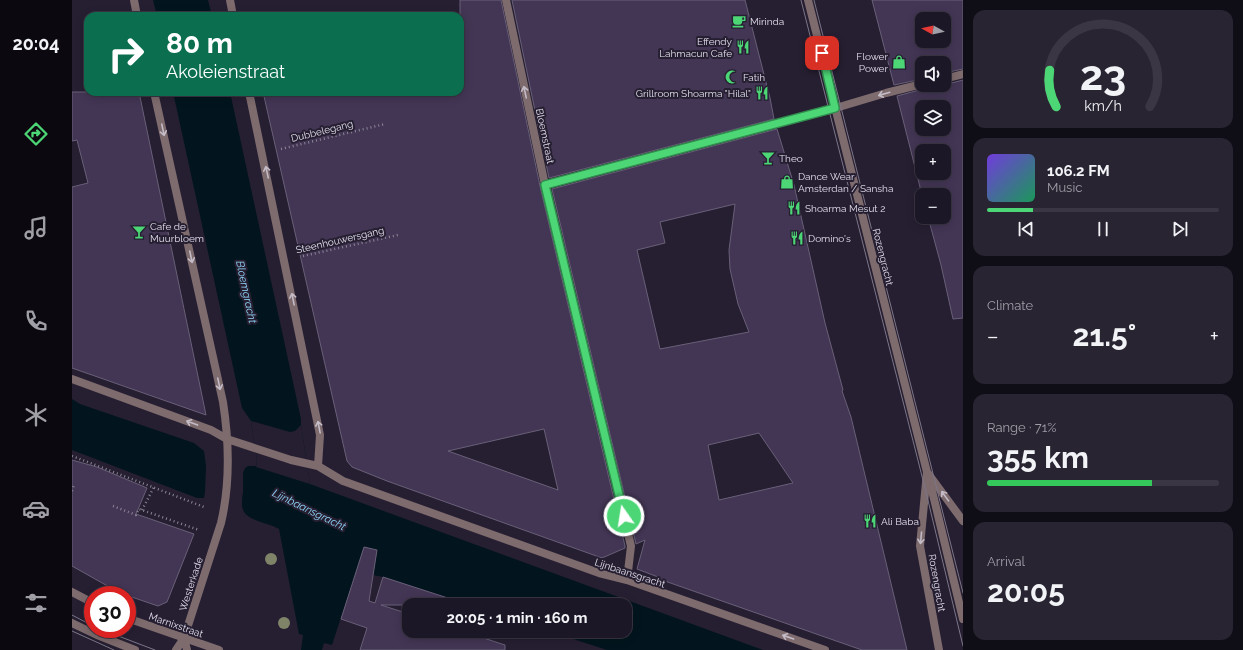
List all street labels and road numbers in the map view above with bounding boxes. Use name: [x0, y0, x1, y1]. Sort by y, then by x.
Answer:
street label: Bloemstraat: [534, 107, 556, 165]
street label: Dubbelegang: [290, 118, 354, 144]
street label: Steenhouwersgang: [295, 224, 385, 256]
street label: Rozengracht: [871, 227, 896, 287]
street label: Rozengracht: [927, 553, 948, 613]
street label: Westerkade: [177, 556, 205, 612]
street label: Lijnbaansgracht: [593, 556, 667, 590]
street label: Marnixstraat: [147, 611, 205, 640]

